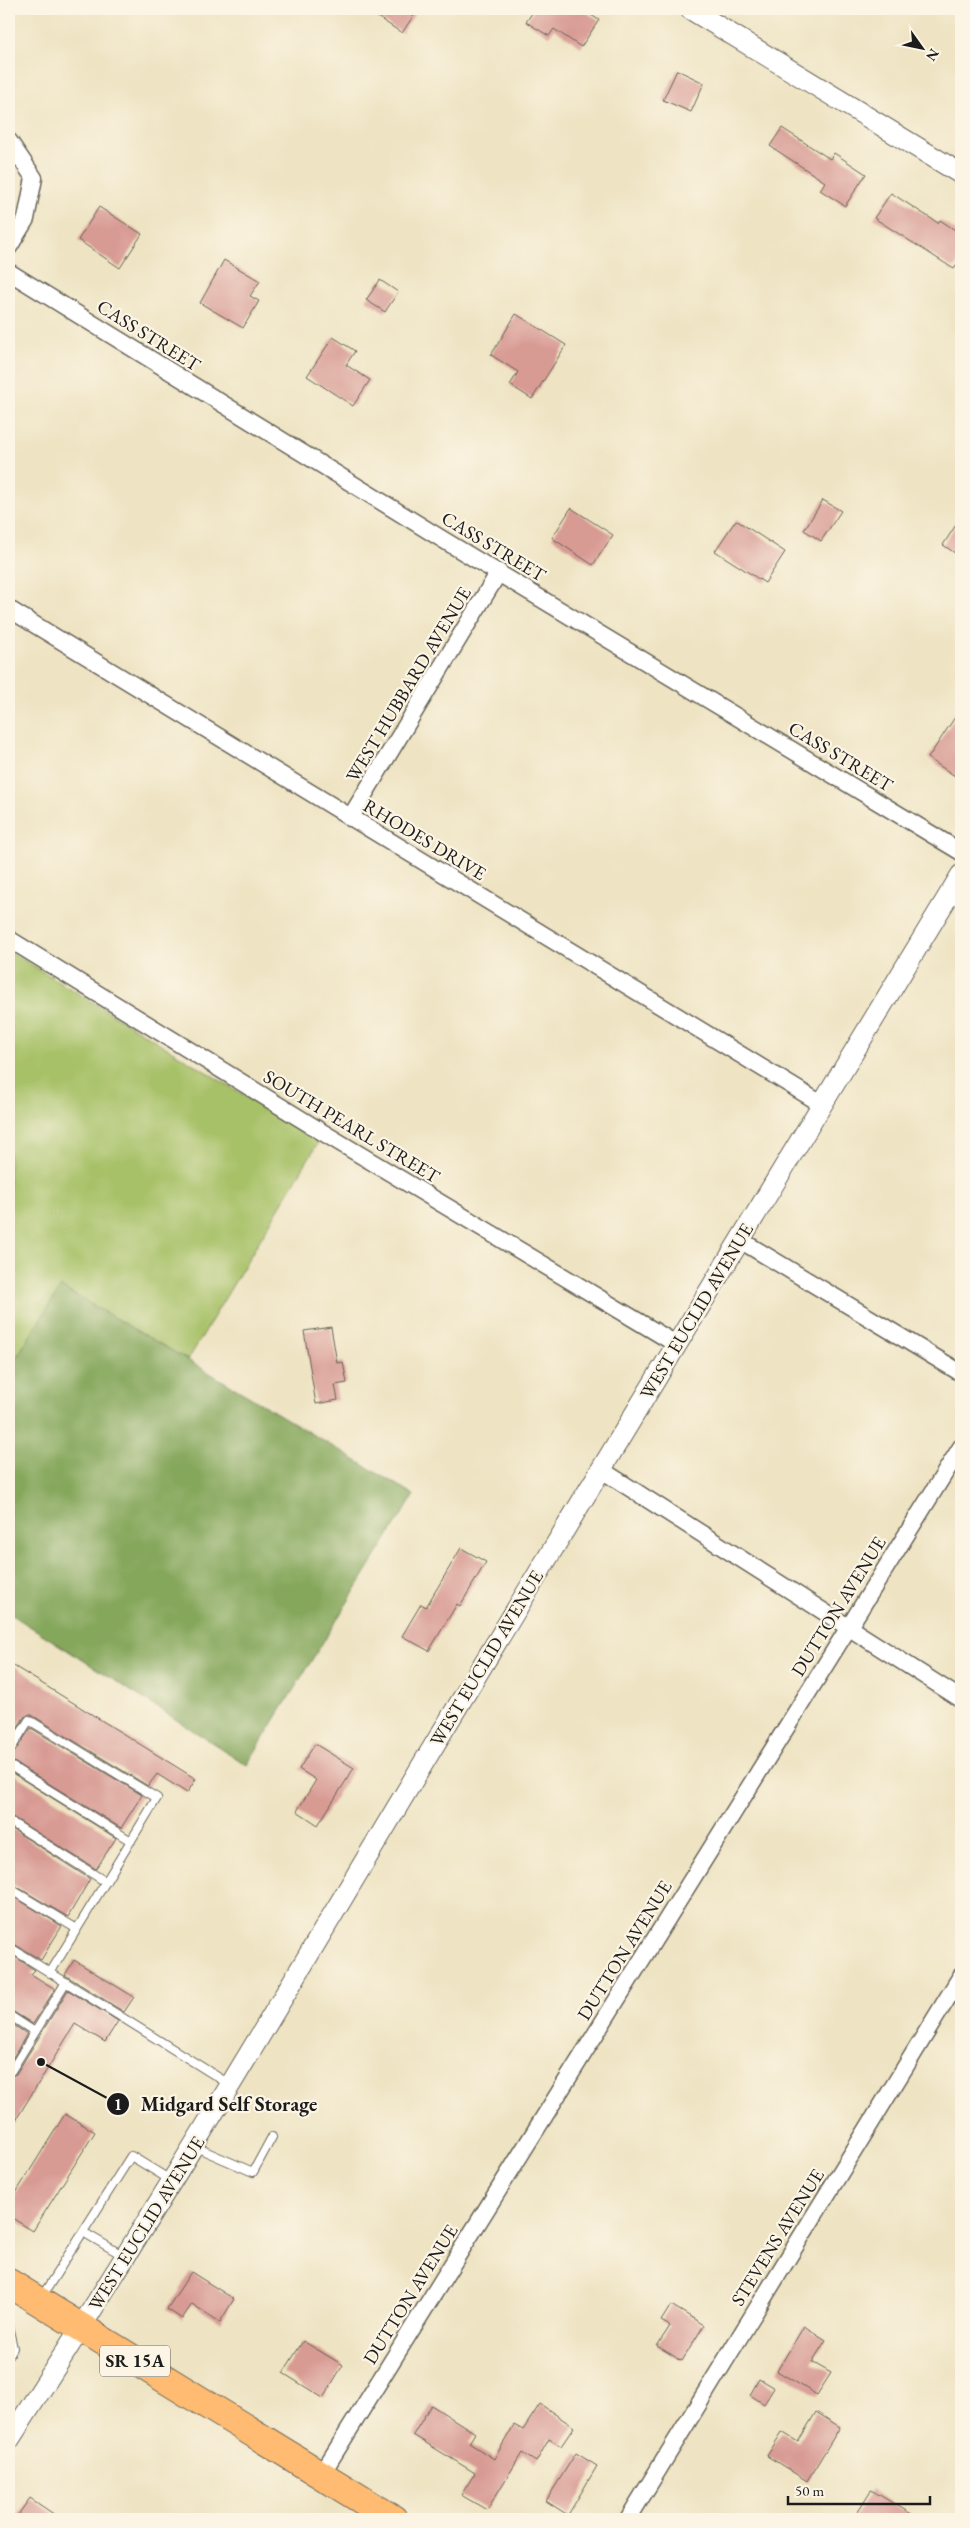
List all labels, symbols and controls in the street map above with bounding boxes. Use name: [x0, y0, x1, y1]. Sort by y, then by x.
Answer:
north arrow: [898, 22, 948, 72]
text: N: [922, 45, 944, 65]
street label: CASS STREET: [92, 294, 205, 377]
street label: CASS STREET: [437, 505, 551, 588]
street label: WEST HUBBARD AVENUE: [340, 582, 477, 787]
street label: CASS STREET: [784, 715, 898, 798]
street label: RHODES DRIVE: [359, 793, 491, 886]
street label: SOUTH PEARL STREET: [259, 1064, 445, 1189]
street label: WEST EUCLID AVENUE: [634, 1218, 759, 1404]
street label: DUTTON AVENUE: [785, 1531, 892, 1681]
street label: WEST EUCLID AVENUE: [424, 1565, 549, 1751]
street label: DUTTON AVENUE: [571, 1875, 678, 2025]
callout: Midgard Self Storage: [106, 2087, 327, 2122]
text: Midgard Self Storage: [141, 2091, 317, 2117]
text: 1: [114, 2095, 122, 2114]
street label: WEST EUCLID AVENUE: [83, 2131, 210, 2315]
street label: STEVENS AVENUE: [725, 2164, 830, 2311]
street label: DUTTON AVENUE: [357, 2219, 464, 2369]
road number: SR 15A: [100, 2346, 170, 2376]
scale bar: [788, 2473, 930, 2505]
text: 50 m: [795, 2481, 824, 2500]

